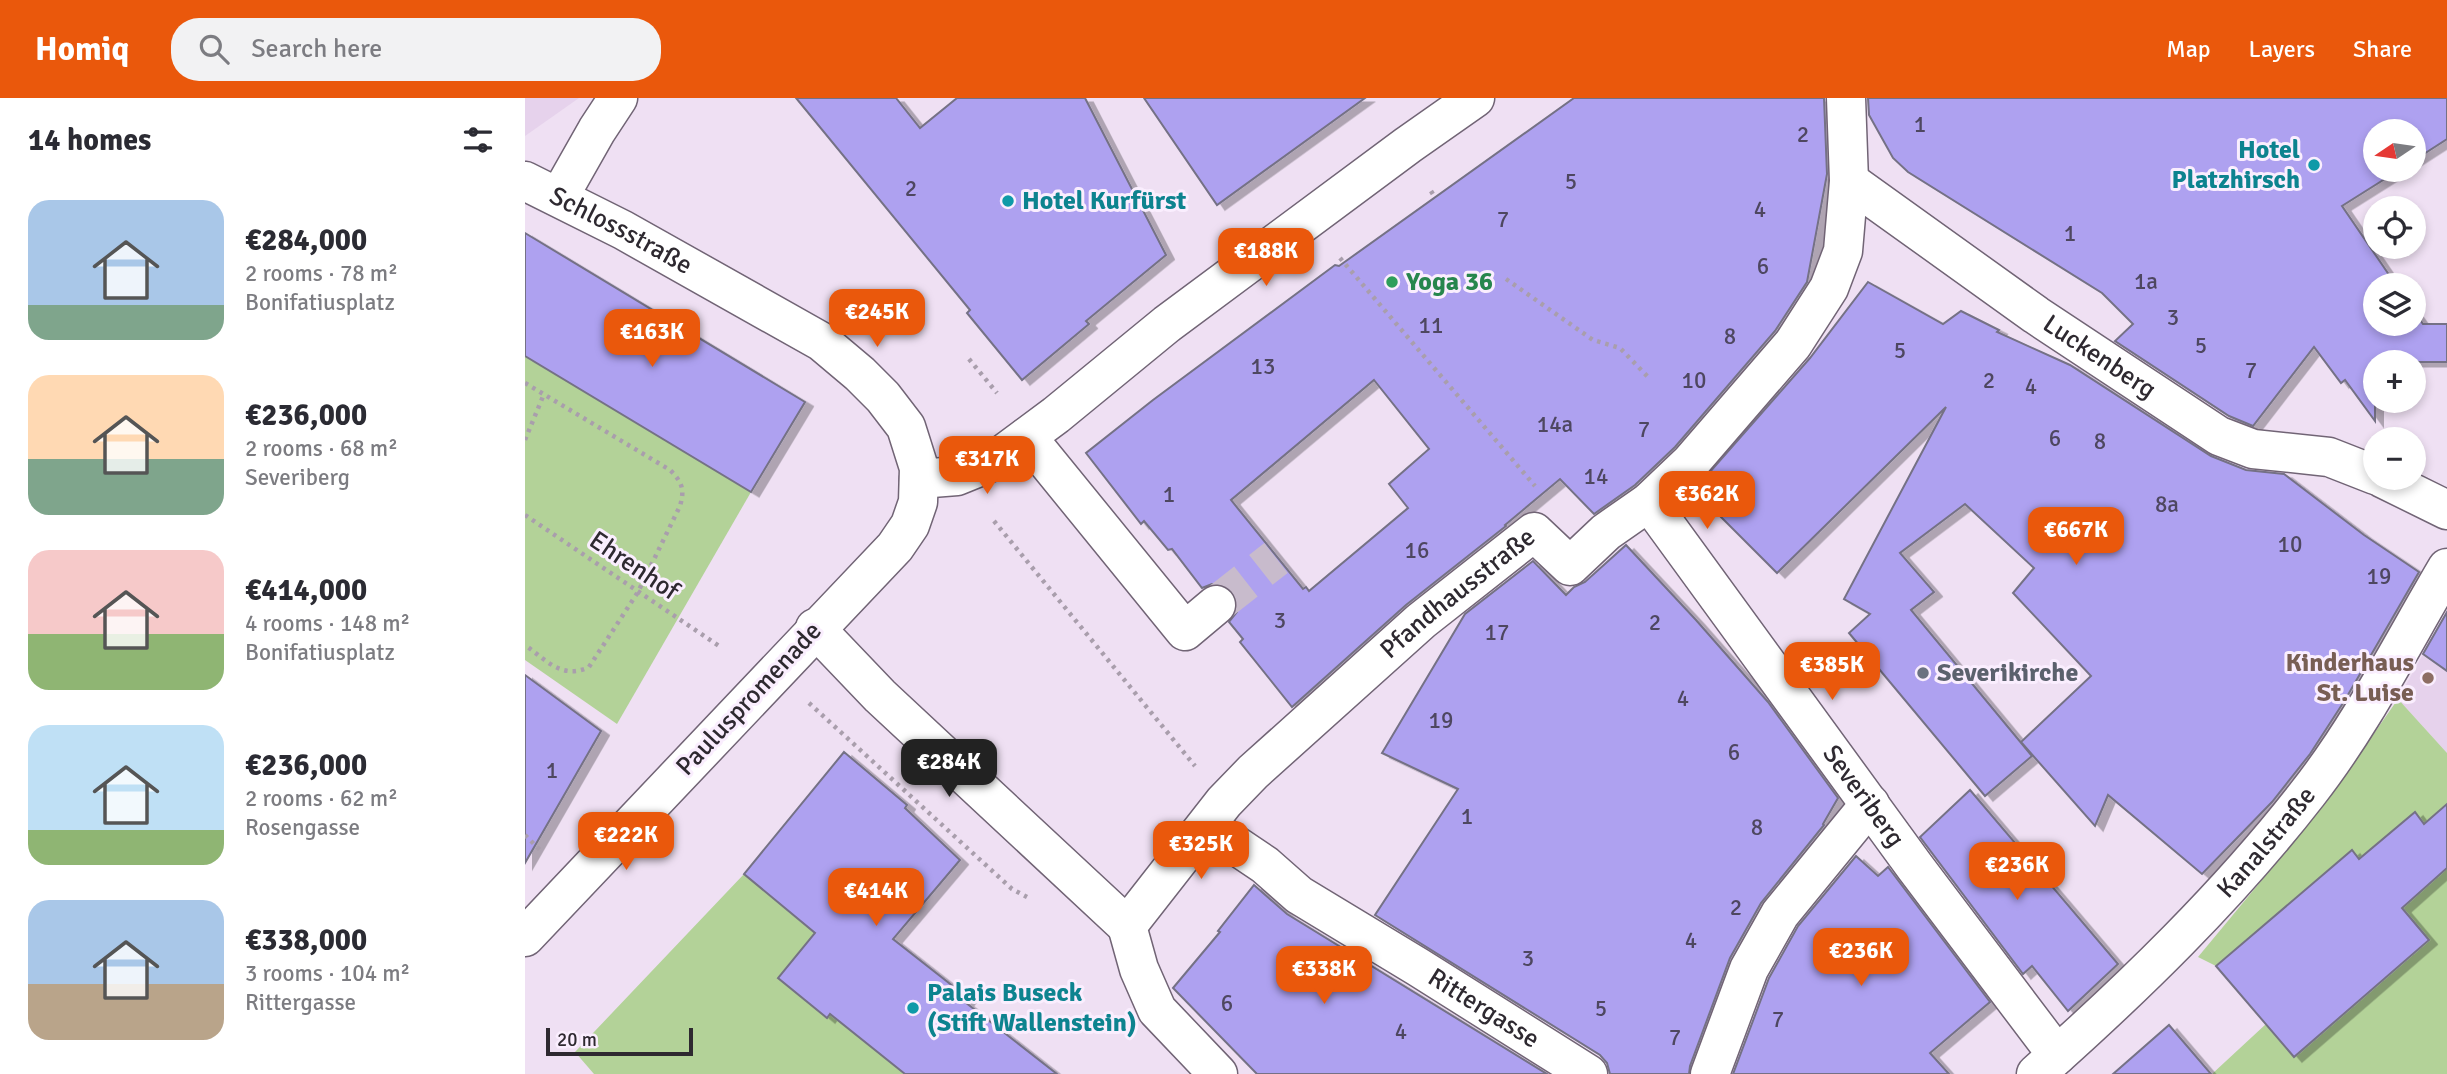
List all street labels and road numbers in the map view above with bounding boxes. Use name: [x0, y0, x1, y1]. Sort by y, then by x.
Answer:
street label: Schlossstraße: [544, 180, 698, 282]
street label: Luckenberg: [2037, 308, 2162, 406]
street label: Pfandhausstraße: [1374, 521, 1542, 666]
street label: Ehrenhof: [583, 524, 686, 608]
street label: Pauluspromenade: [670, 615, 828, 783]
street label: Severiberg: [1816, 739, 1911, 853]
street label: Kanalstraße: [2210, 780, 2323, 905]
street label: Rittergasse: [1422, 961, 1545, 1055]

